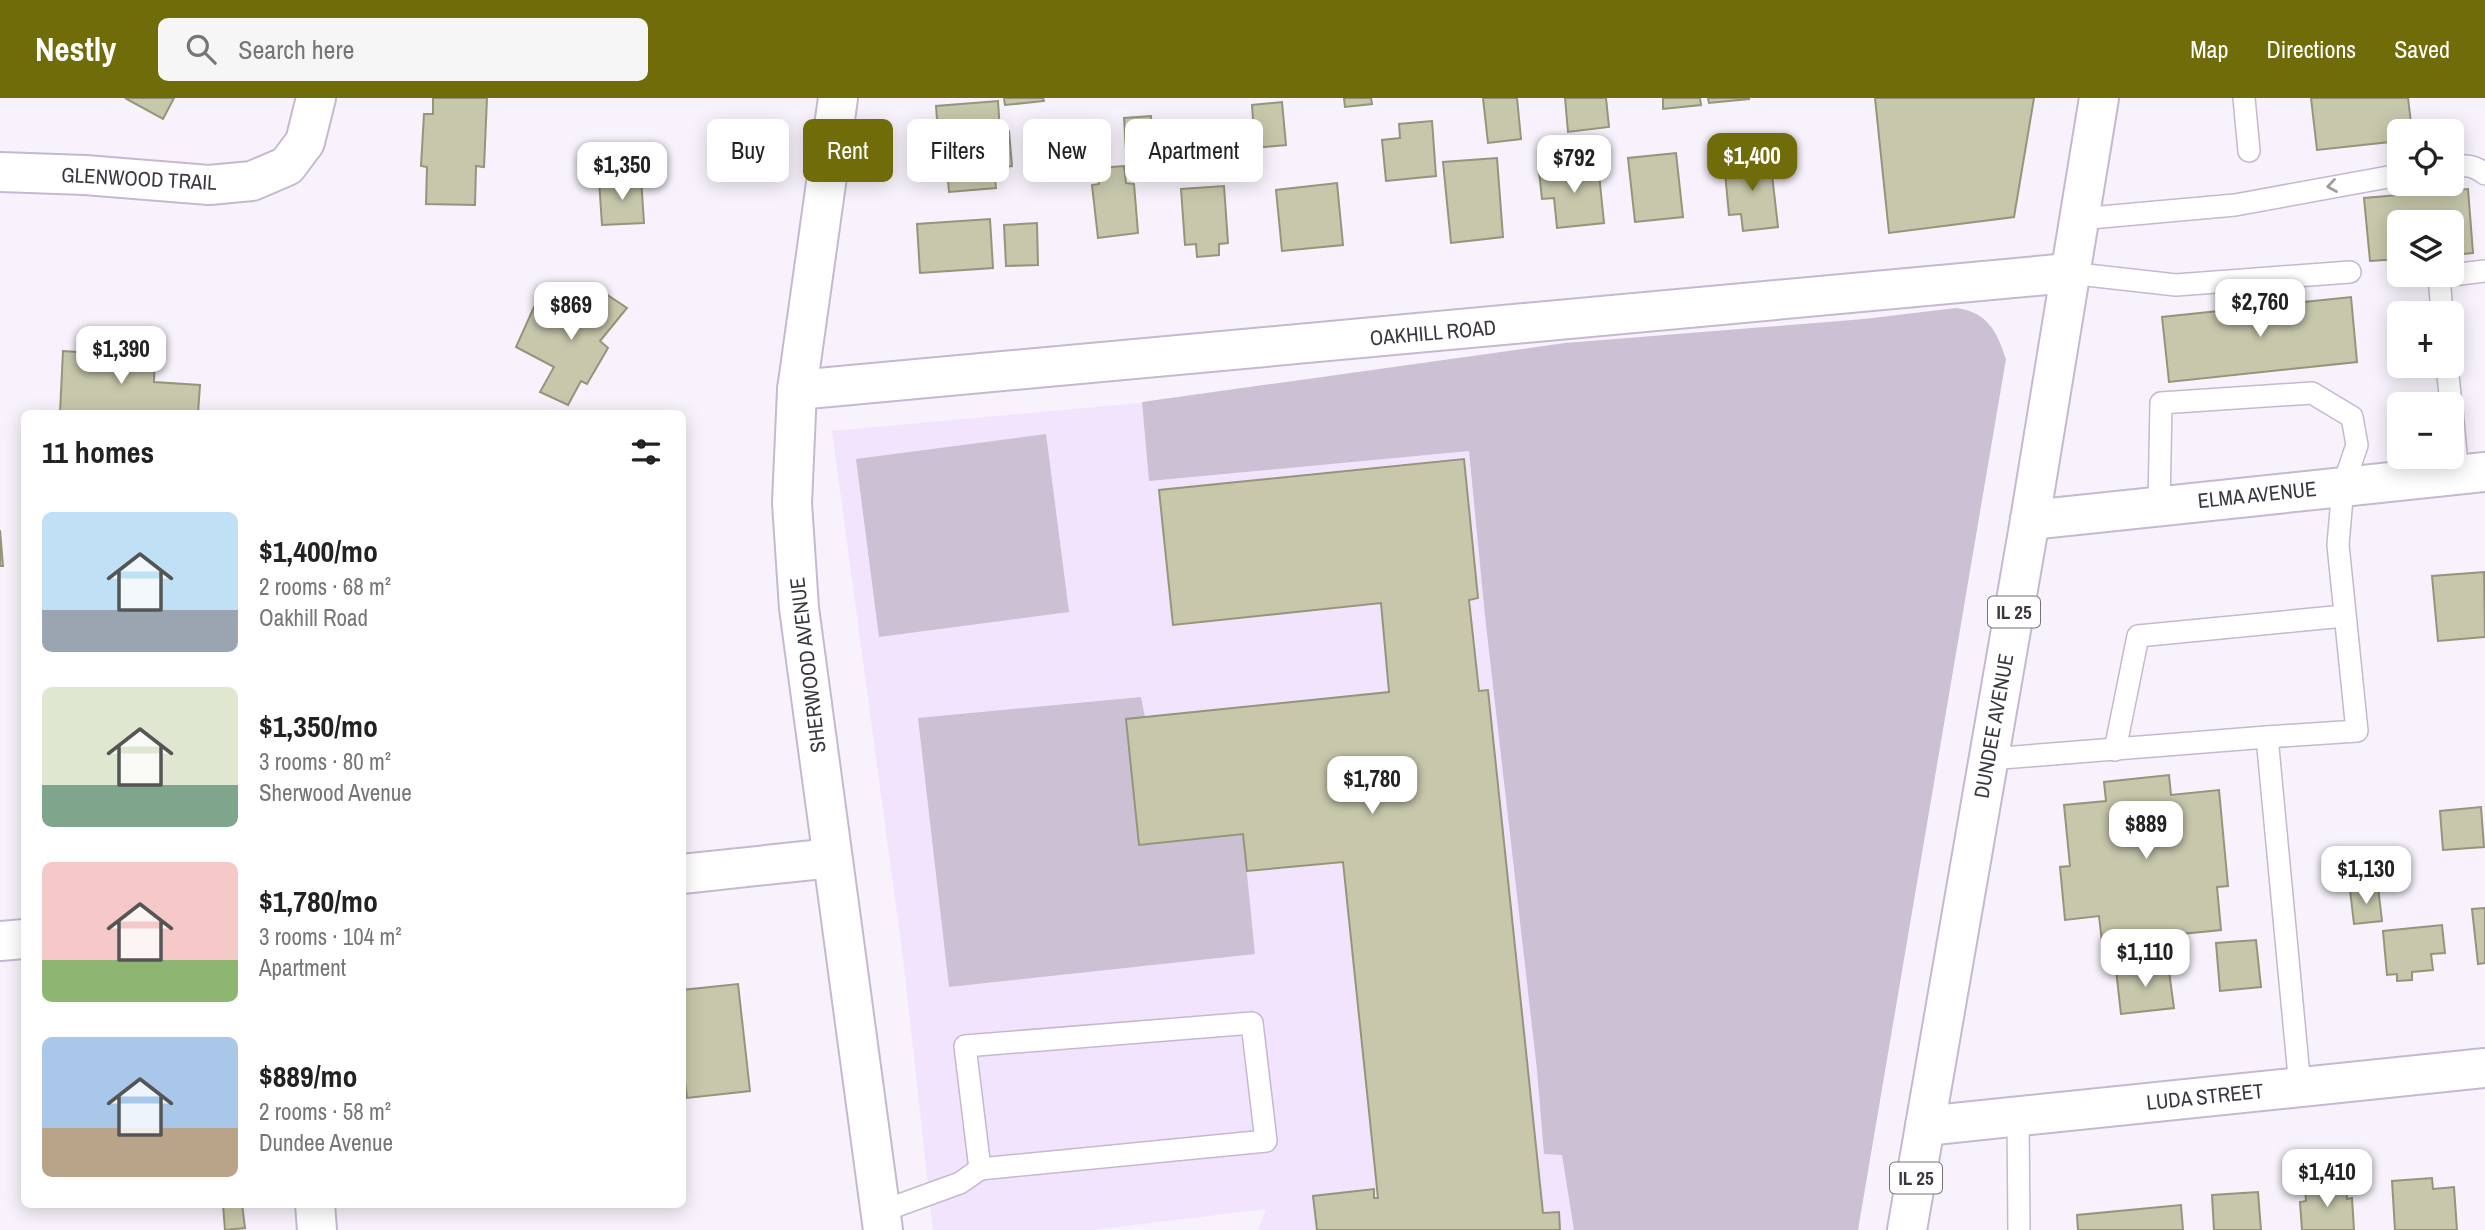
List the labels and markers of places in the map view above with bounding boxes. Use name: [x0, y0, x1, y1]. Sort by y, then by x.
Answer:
pin: $1,400: [1695, 134, 1809, 193]
pin: $792: [1533, 136, 1615, 195]
pin: $1,350: [565, 142, 679, 202]
pin: $2,760: [2203, 280, 2317, 339]
pin: $869: [530, 282, 612, 342]
pin: $1,390: [64, 327, 178, 386]
pin: $1,780: [1315, 756, 1429, 816]
pin: $889: [2105, 802, 2187, 861]
pin: $1,130: [2309, 846, 2423, 906]
pin: $1,110: [2088, 930, 2202, 989]
pin: $1,410: [2270, 1150, 2384, 1209]

